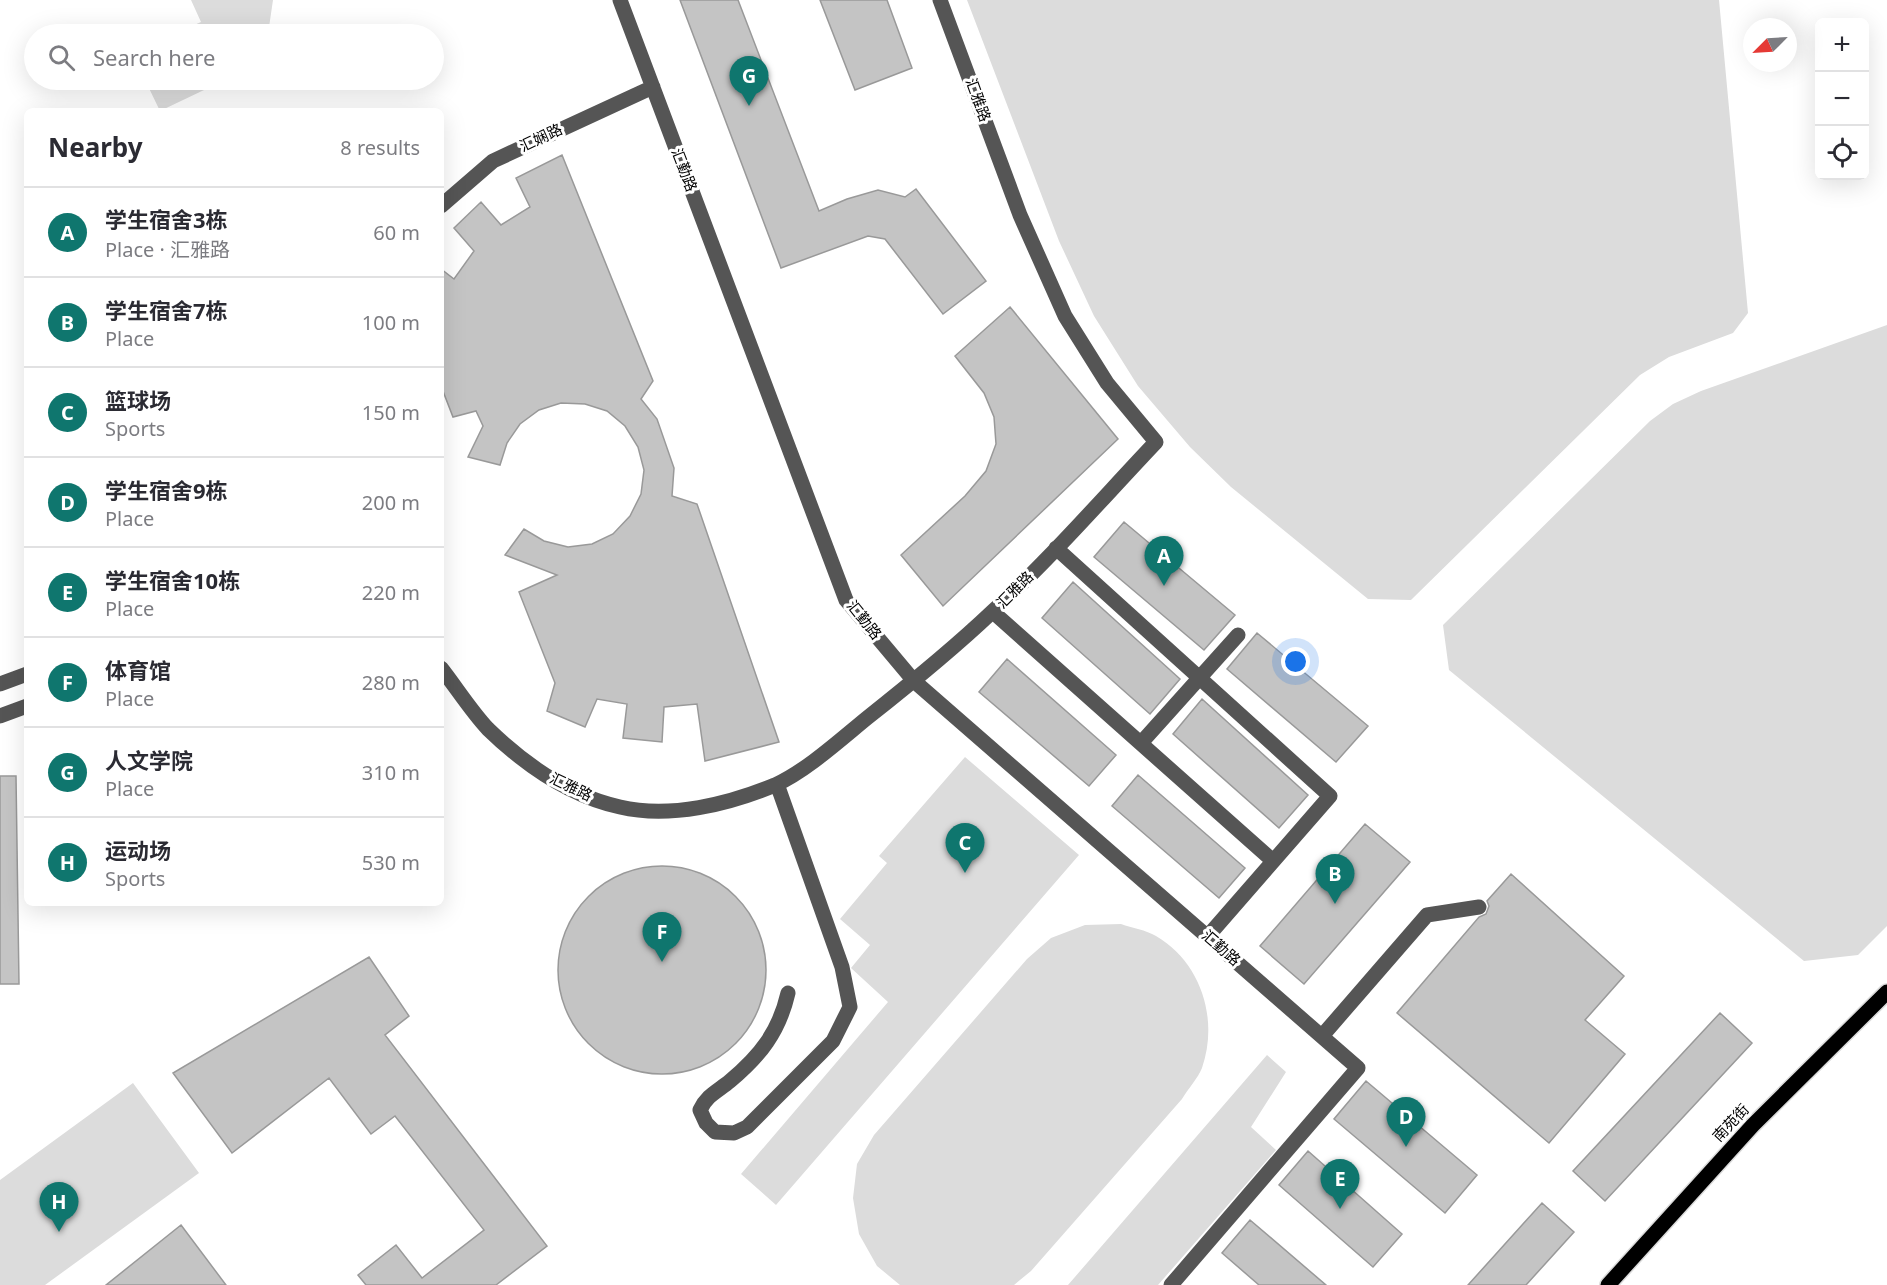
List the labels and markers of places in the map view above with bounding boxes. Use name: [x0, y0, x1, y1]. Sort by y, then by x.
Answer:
pin: G: [730, 57, 768, 106]
pin: A: [1144, 536, 1184, 586]
pin: C: [946, 824, 984, 873]
pin: B: [1316, 854, 1354, 904]
pin: F: [642, 912, 682, 962]
pin: D: [1386, 1098, 1426, 1147]
pin: E: [1320, 1160, 1360, 1209]
pin: H: [40, 1182, 78, 1232]

